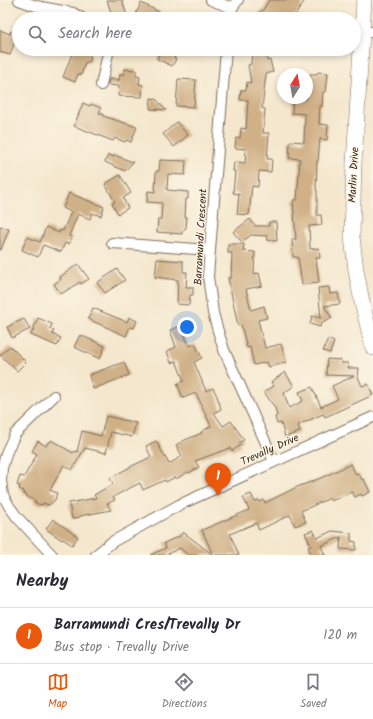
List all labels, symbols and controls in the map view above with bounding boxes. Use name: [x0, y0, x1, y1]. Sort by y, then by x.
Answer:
search box: [12, 12, 361, 56]
text: Search here: [58, 22, 132, 46]
icon: search: [26, 23, 48, 45]
north arrow: [277, 68, 313, 104]
street label: Marlin Drive: [344, 147, 364, 203]
street label: Barramundi Crescent: [189, 187, 213, 286]
your location: [177, 317, 197, 337]
street label: Trevally Drive: [238, 429, 302, 471]
pin: 1: [205, 463, 231, 496]
text: Nearby: [16, 568, 68, 595]
text: Barramundi Cres/Trevally Dr: [54, 613, 240, 637]
text: 1: [27, 625, 31, 646]
text: 120 m: [323, 625, 357, 646]
text: Bus stop · Trevally Drive: [54, 637, 189, 658]
tab: Map: [47, 671, 69, 713]
tab: Directions: [162, 671, 207, 713]
tab: Saved: [300, 671, 326, 713]

